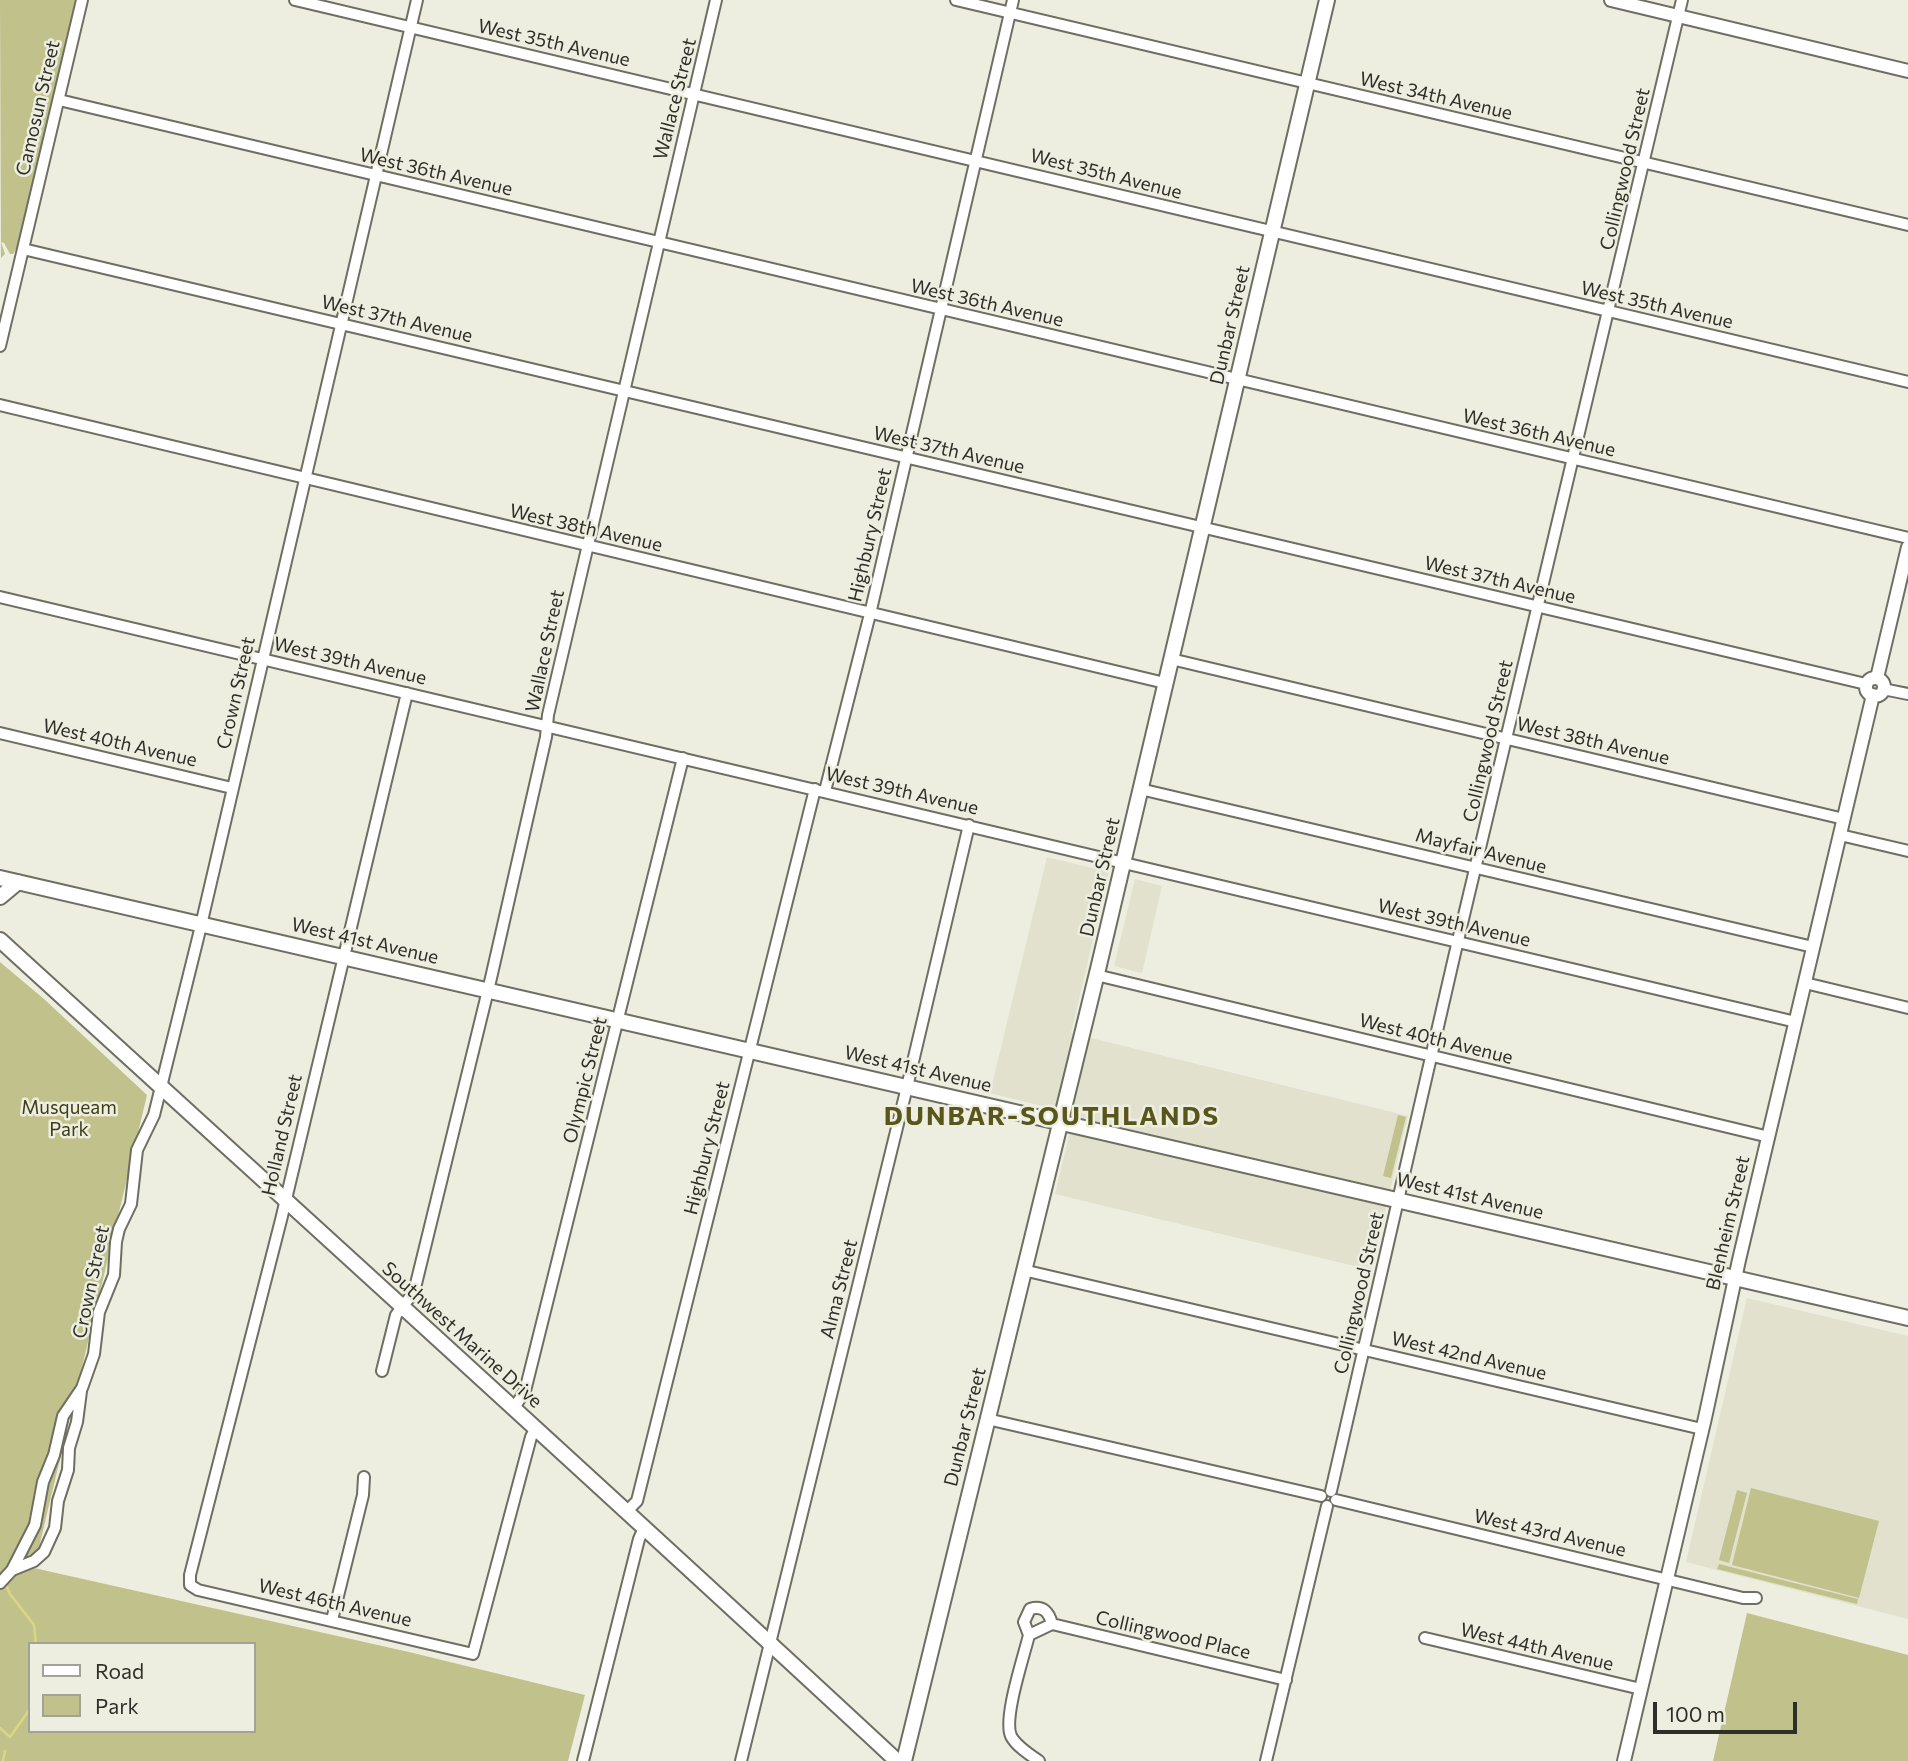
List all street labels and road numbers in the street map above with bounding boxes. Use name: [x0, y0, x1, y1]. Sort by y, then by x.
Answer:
street label: West 35th Avenue: [476, 14, 632, 72]
street label: Wallace Street: [649, 36, 701, 162]
street label: Camosun Street: [11, 38, 65, 178]
street label: West 34th Avenue: [1357, 67, 1515, 125]
street label: Collingwood Street: [1595, 86, 1655, 252]
street label: West 36th Avenue: [357, 143, 515, 201]
street label: West 35th Avenue: [1028, 144, 1184, 204]
street label: Dunbar Street: [1205, 263, 1255, 387]
street label: West 36th Avenue: [908, 274, 1066, 332]
street label: West 35th Avenue: [1579, 276, 1735, 334]
street label: West 37th Avenue: [319, 291, 475, 347]
street label: West 36th Avenue: [1460, 404, 1618, 462]
street label: West 37th Avenue: [871, 422, 1027, 478]
street label: Highbury Street: [843, 466, 897, 604]
street label: West 38th Avenue: [507, 499, 665, 557]
street label: West 37th Avenue: [1422, 552, 1578, 608]
street label: Wallace Street: [521, 588, 569, 714]
street label: West 39th Avenue: [271, 632, 429, 690]
street label: Crown Street: [212, 635, 260, 751]
street label: Collingwood Street: [1458, 658, 1518, 824]
street label: West 38th Avenue: [1514, 712, 1672, 770]
street label: West 40th Avenue: [41, 714, 199, 772]
street label: West 39th Avenue: [823, 762, 981, 820]
street label: Dunbar Street: [1075, 815, 1125, 939]
street label: Mayfair Avenue: [1413, 824, 1549, 878]
street label: West 39th Avenue: [1375, 894, 1533, 952]
street label: West 41st Avenue: [289, 913, 441, 969]
street label: West 40th Avenue: [1357, 1009, 1515, 1069]
street label: Olympic Street: [558, 1014, 612, 1146]
street label: West 41st Avenue: [842, 1041, 994, 1097]
street label: Holland Street: [257, 1072, 307, 1198]
street label: Highbury Street: [679, 1079, 735, 1217]
street label: Blenheim Street: [1701, 1153, 1755, 1293]
street label: West 41st Avenue: [1394, 1168, 1546, 1224]
street label: Collingwood Street: [1329, 1210, 1389, 1376]
street label: Crown Street: [68, 1224, 114, 1340]
street label: Alma Street: [816, 1237, 862, 1341]
street label: Southwest Marine Drive: [377, 1257, 547, 1413]
street label: West 42nd Avenue: [1389, 1327, 1549, 1385]
street label: Dunbar Street: [939, 1365, 991, 1489]
street label: West 43rd Avenue: [1472, 1504, 1628, 1562]
street label: West 46th Avenue: [256, 1574, 414, 1632]
street label: Collingwood Place: [1093, 1606, 1253, 1664]
street label: West 44th Avenue: [1458, 1618, 1616, 1676]

